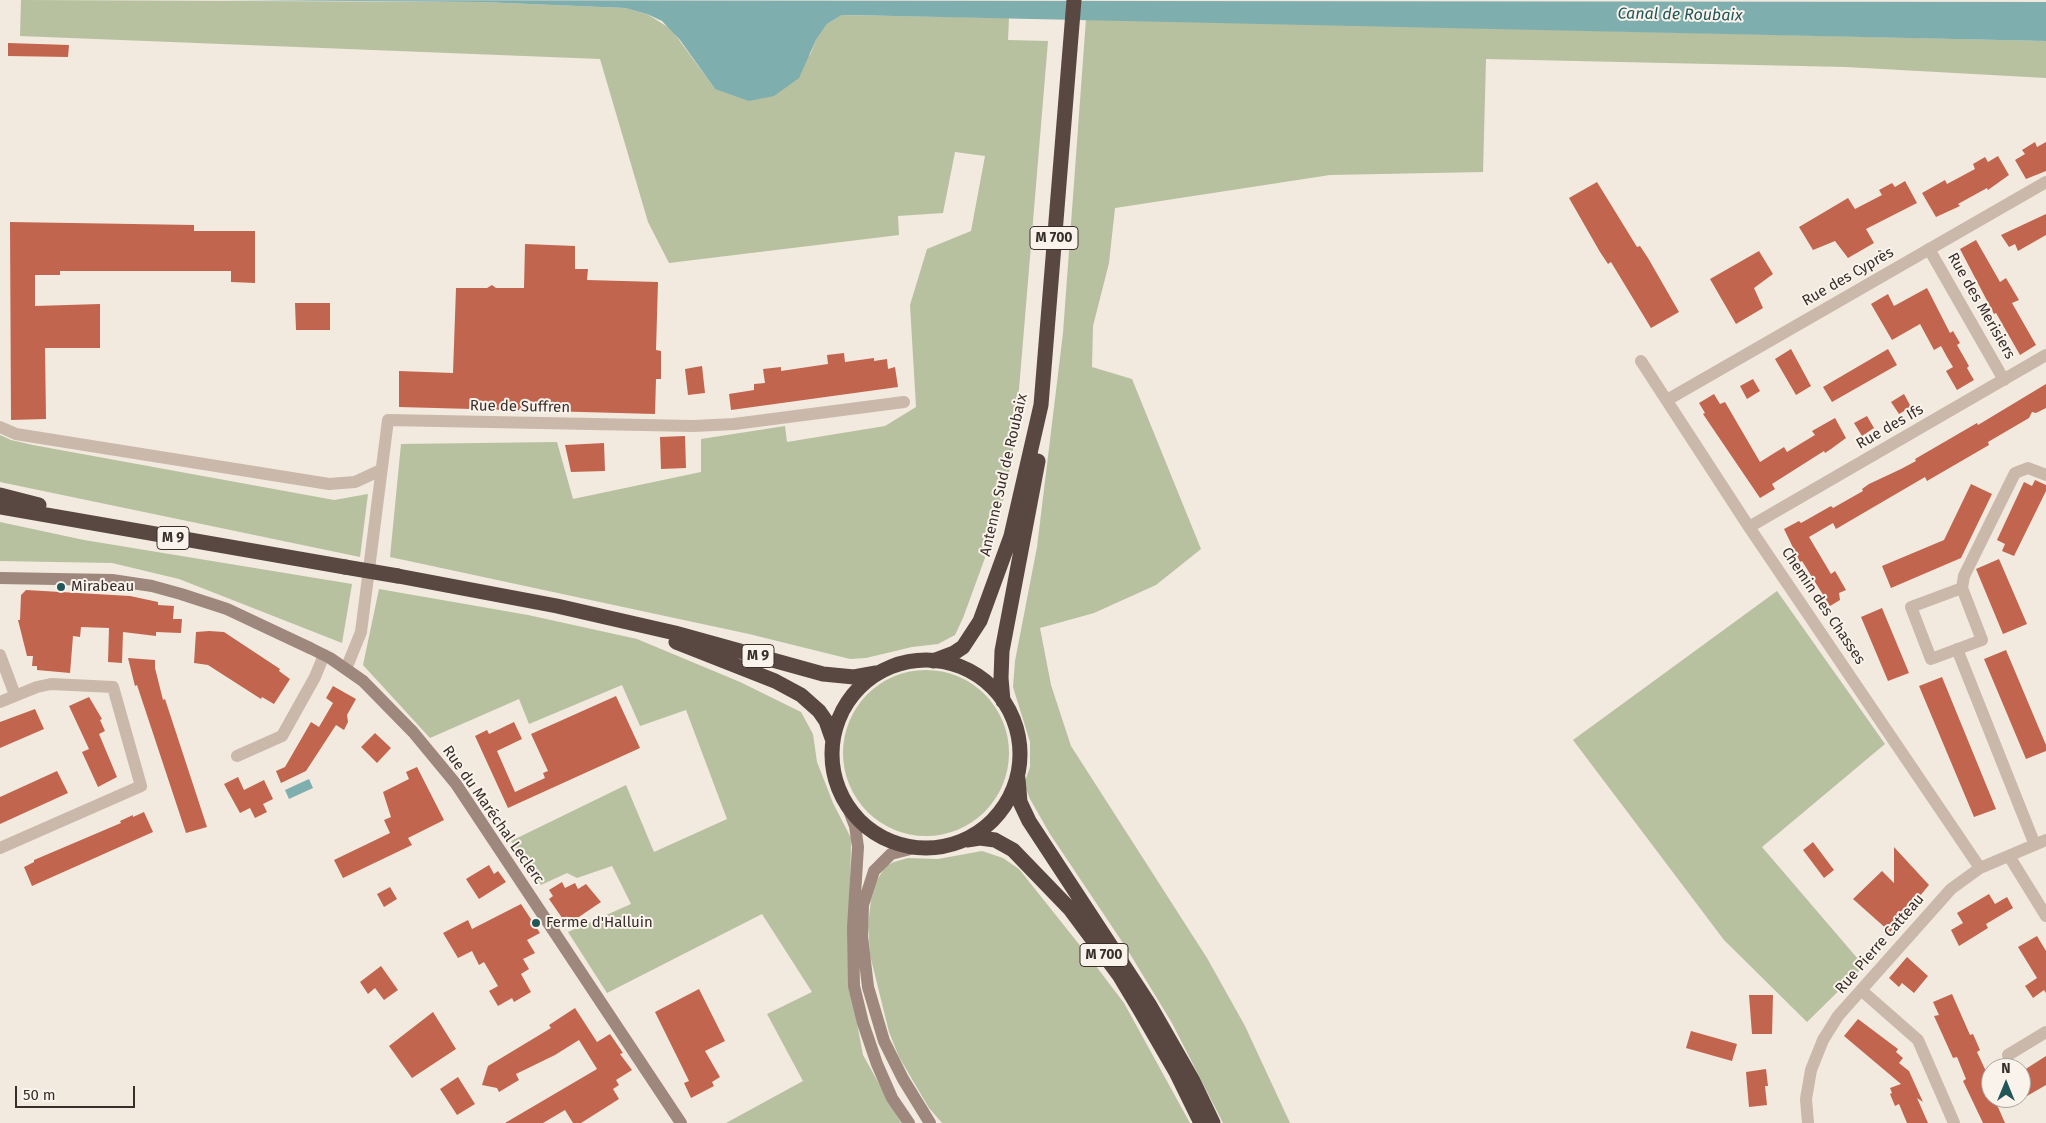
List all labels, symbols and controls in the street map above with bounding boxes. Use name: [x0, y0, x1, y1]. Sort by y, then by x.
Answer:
water label: Canal de Roubaix: [1617, 4, 1743, 26]
road number: M 700: [1030, 227, 1078, 250]
street label: Rue des Cyprès: [1799, 244, 1897, 310]
street label: Rue des Merisiers: [1943, 250, 2019, 362]
street label: Antenne Sud de Roubaix: [977, 392, 1031, 558]
street label: Rue de Suffren: [470, 397, 570, 417]
street label: Rue des Ifs: [1853, 401, 1927, 453]
road number: M 9: [157, 526, 189, 550]
street label: Chemin des Chasses: [1777, 544, 1869, 668]
place label: Mirabeau: [71, 578, 134, 596]
marker: Mirabeau: [55, 581, 67, 593]
road number: M 9: [742, 644, 774, 668]
street label: Rue du Maréchal Leclerc: [438, 742, 548, 888]
street label: Rue Pierre Catteau: [1832, 890, 1928, 998]
place label: Ferme d'Halluin: [546, 914, 653, 932]
marker: Ferme d'Halluin: [530, 917, 542, 929]
road number: M 700: [1080, 944, 1128, 966]
north arrow: [1981, 1058, 2031, 1108]
text: N: [2001, 1060, 2011, 1077]
scale bar: [18, 1076, 138, 1108]
text: 50 m: [23, 1086, 56, 1104]

